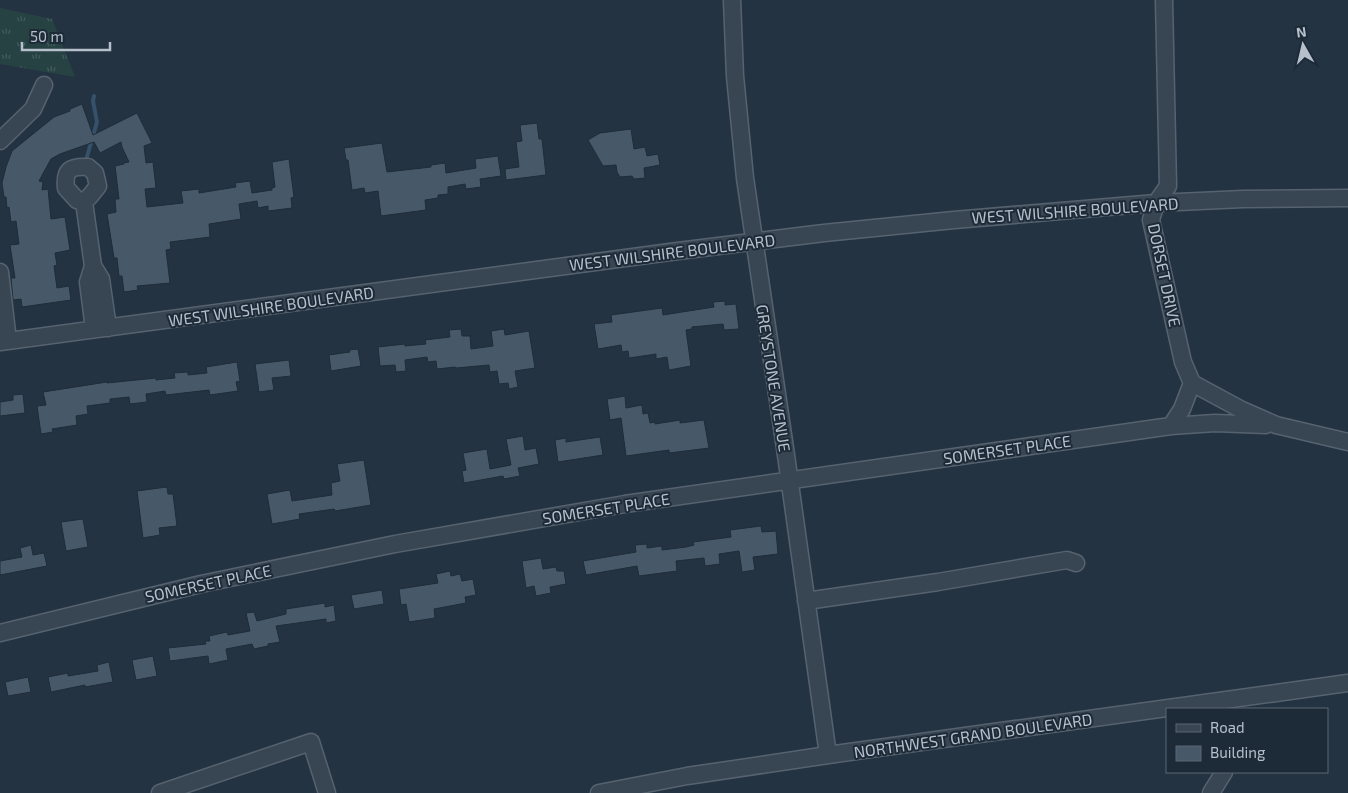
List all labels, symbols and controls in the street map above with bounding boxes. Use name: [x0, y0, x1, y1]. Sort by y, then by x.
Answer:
scale bar: [22, 20, 110, 52]
north arrow: [1278, 20, 1328, 70]
text: N: [1295, 23, 1307, 41]
text: 50 m: [30, 27, 64, 45]
street label: WEST WILSHIRE BOULEVARD: [971, 193, 1179, 227]
street label: DORSET DRIVE: [1145, 222, 1185, 328]
street label: WEST WILSHIRE BOULEVARD: [568, 230, 776, 274]
street label: WEST WILSHIRE BOULEVARD: [167, 282, 375, 330]
street label: GREYSTONE AVENUE: [753, 303, 795, 453]
street label: SOMERSET PLACE: [942, 431, 1072, 467]
street label: SOMERSET PLACE: [541, 489, 671, 527]
street label: SOMERSET PLACE: [143, 560, 273, 606]
legend: [1166, 708, 1328, 773]
street label: NORTHWEST GRAND BOULEVARD: [852, 709, 1094, 761]
text: Road: [1210, 718, 1245, 736]
text: Building: [1210, 743, 1266, 761]

